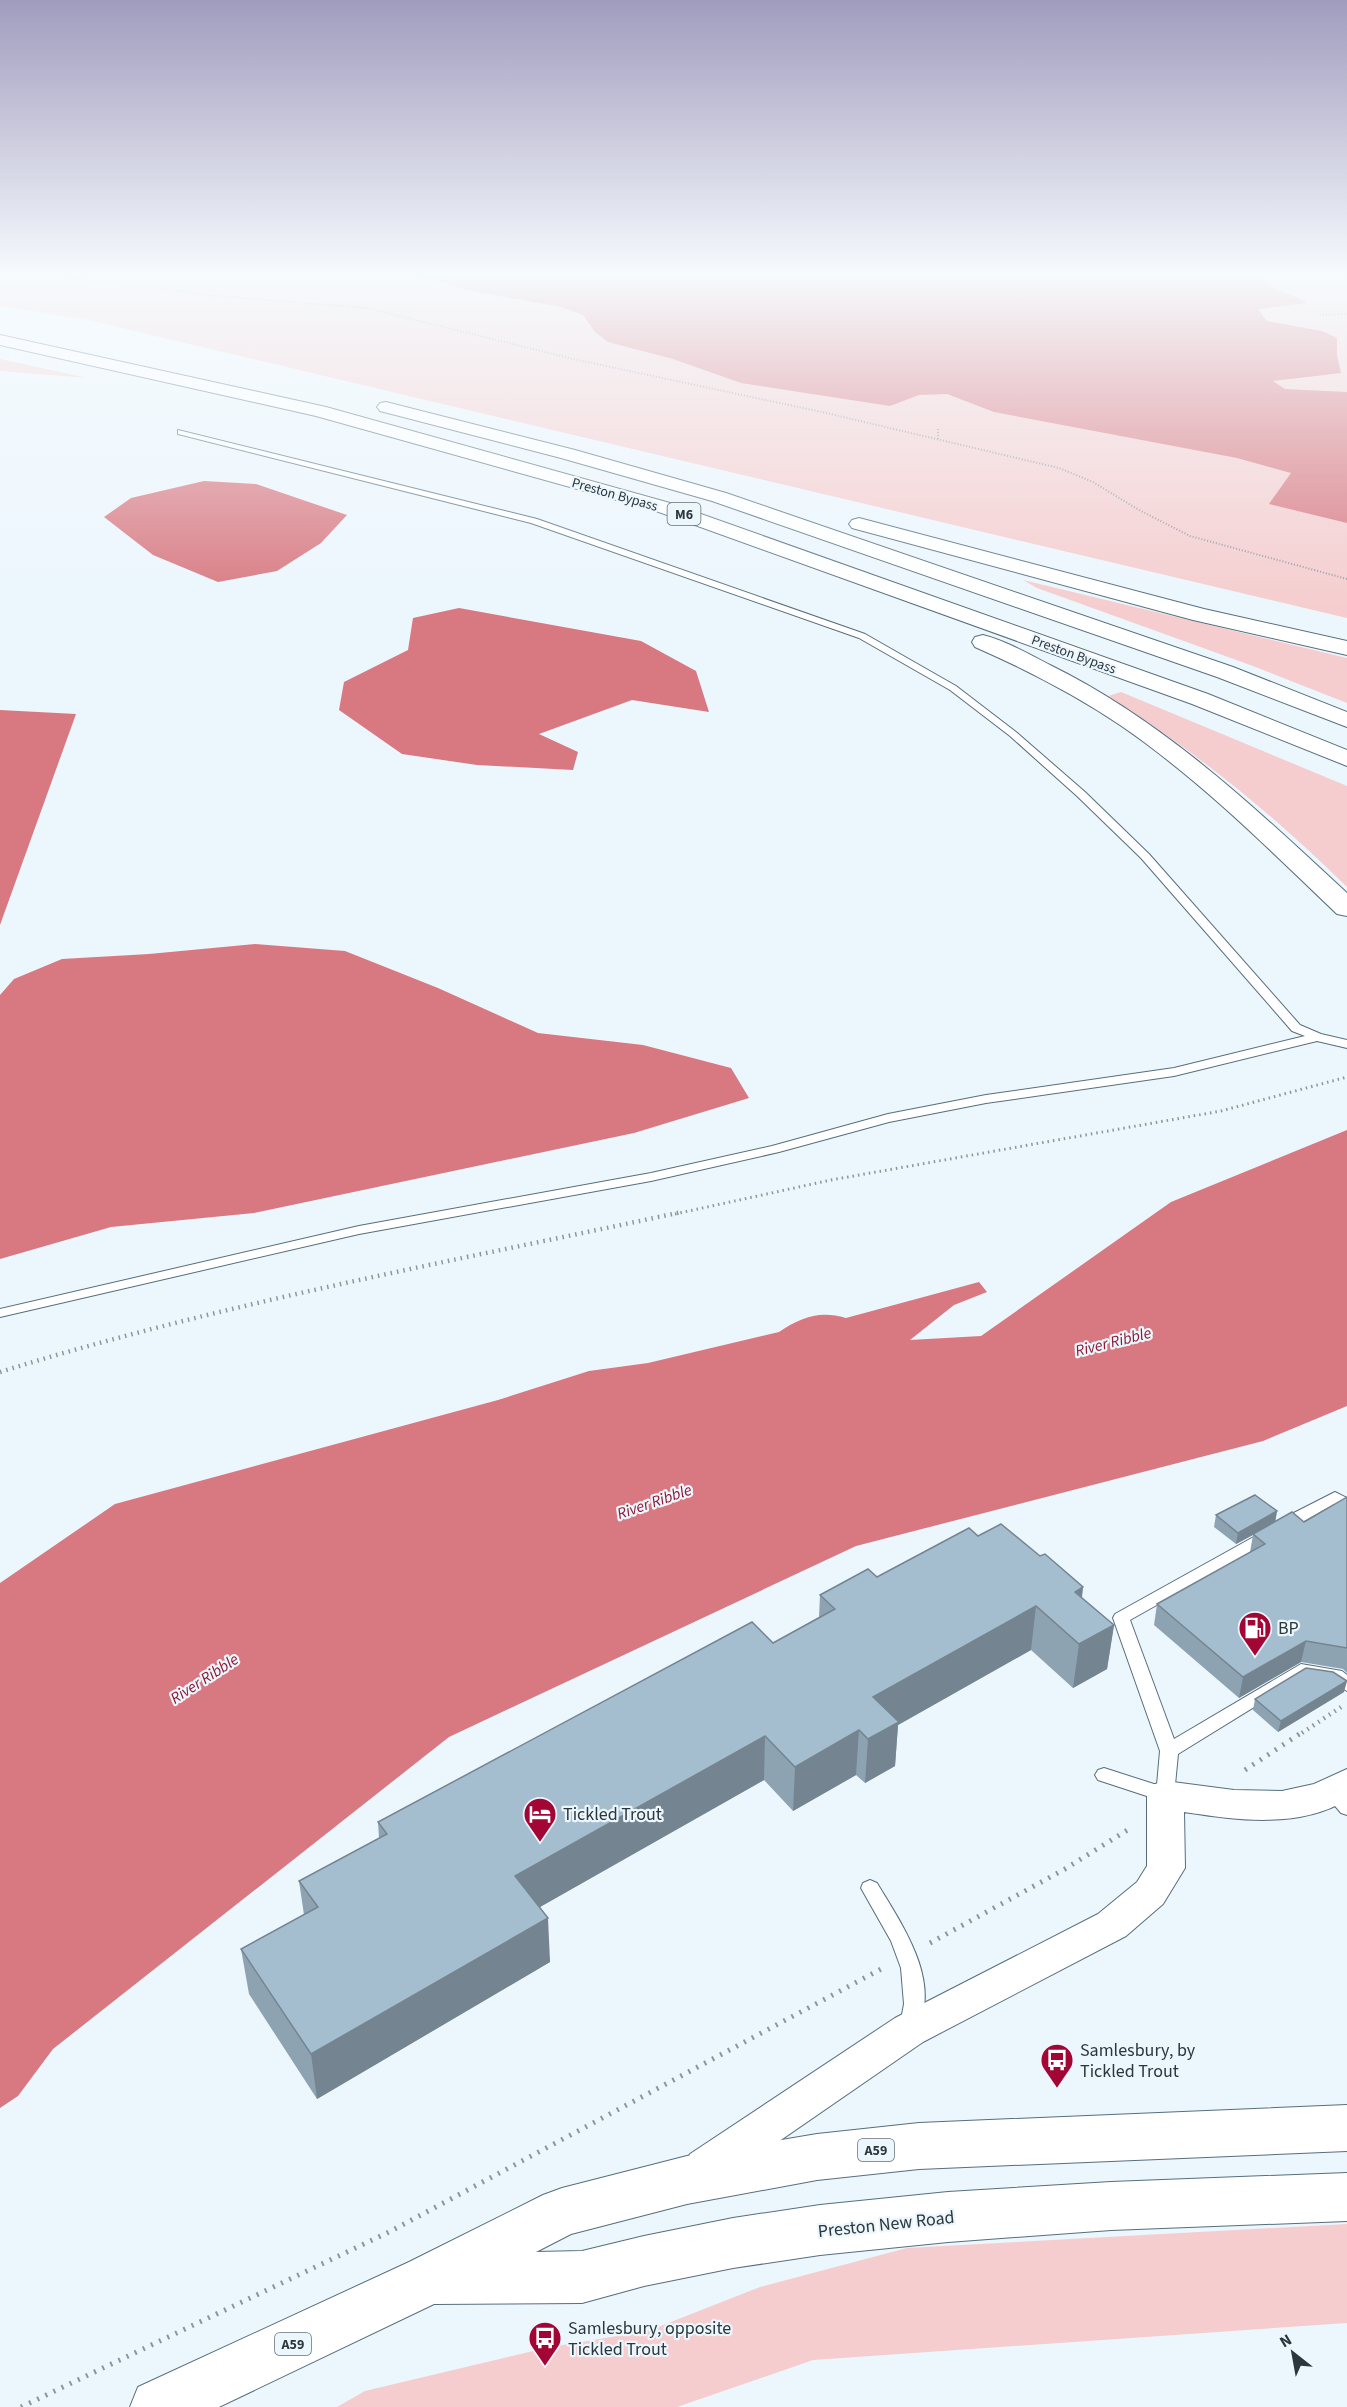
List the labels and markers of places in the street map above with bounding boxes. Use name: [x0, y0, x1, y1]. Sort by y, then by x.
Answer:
fuel station icon: BP: [1237, 1610, 1273, 1657]
place label: BP: [1278, 1616, 1299, 1641]
hotel icon: Tickled Trout: [522, 1796, 558, 1843]
place label: Tickled Trout: [563, 1802, 662, 1827]
place label: Samlesbury, by Tickled Trout: [1080, 2038, 1196, 2084]
bus stop icon: Samlesbury, by Tickled Trout: [1039, 2042, 1075, 2089]
place label: Samlesbury, opposite Tickled Trout: [568, 2316, 731, 2362]
bus stop icon: Samlesbury, opposite Tickled Trout: [527, 2320, 563, 2367]

